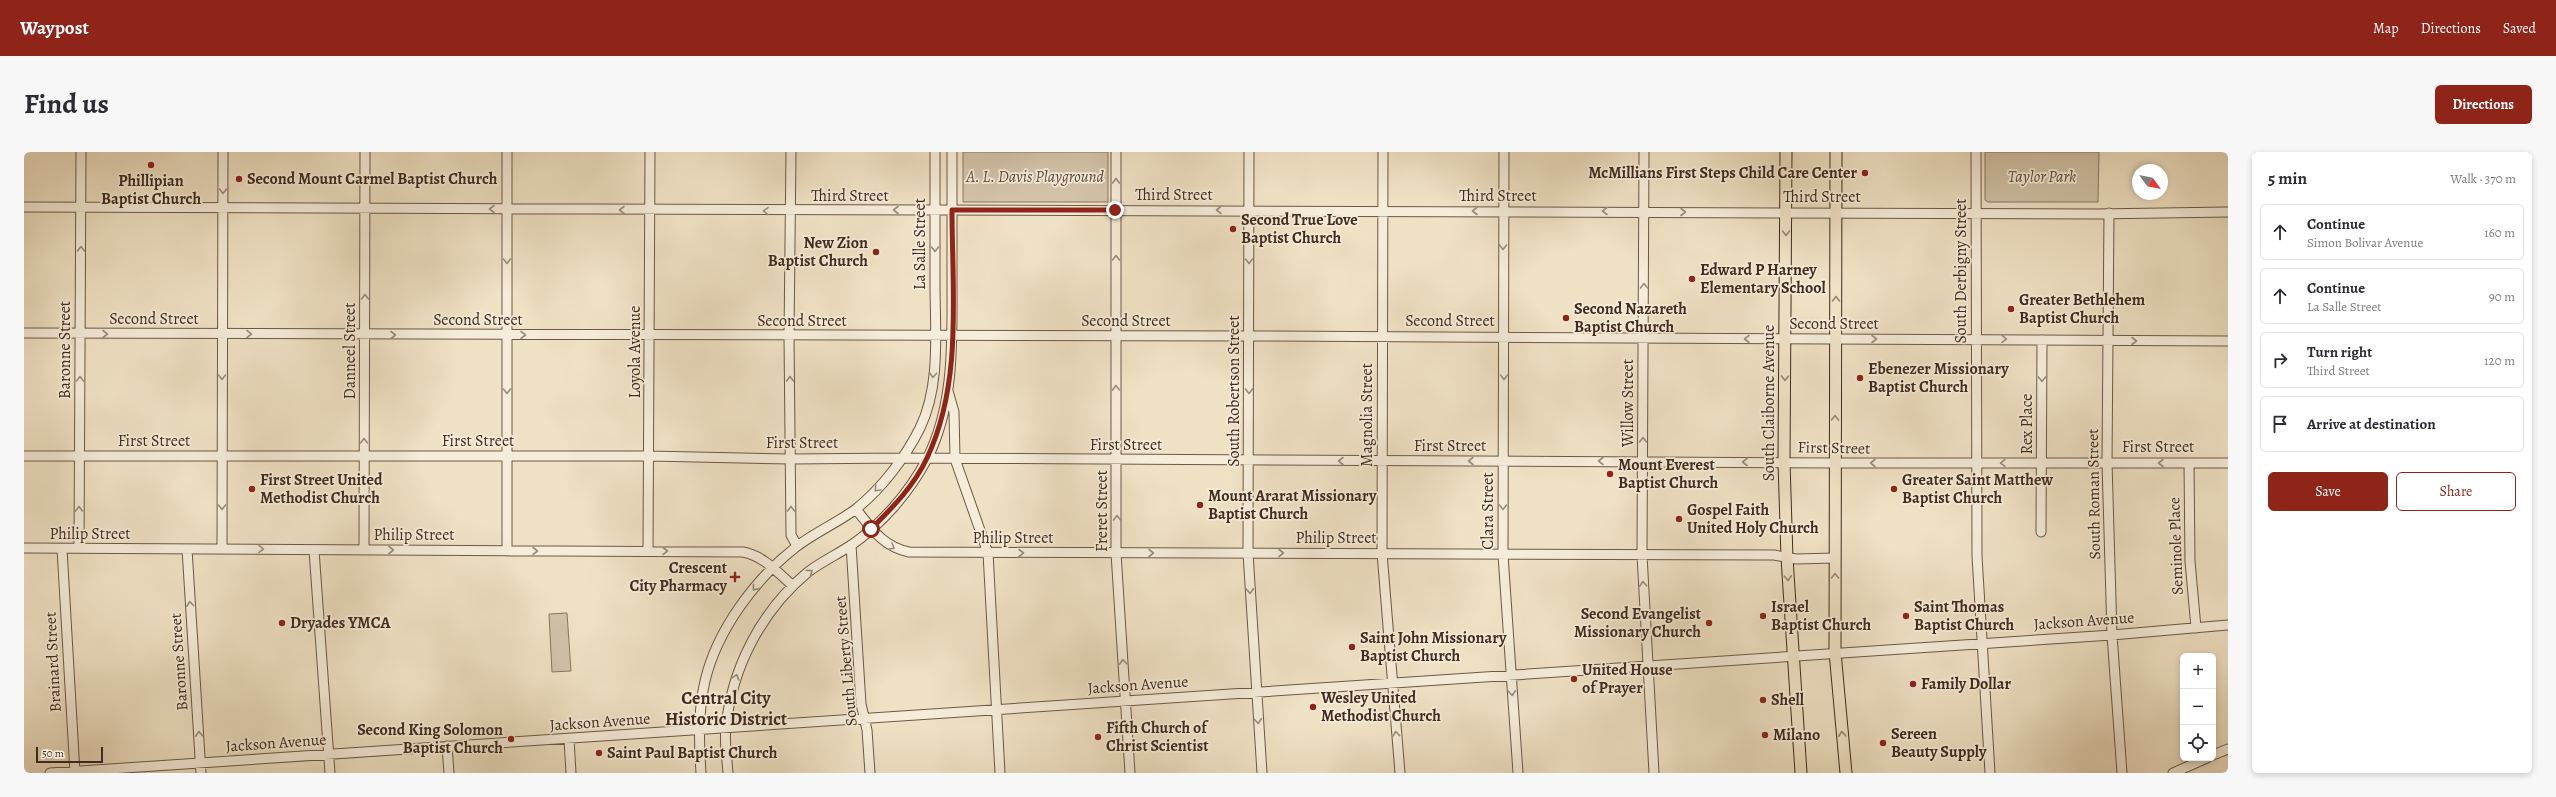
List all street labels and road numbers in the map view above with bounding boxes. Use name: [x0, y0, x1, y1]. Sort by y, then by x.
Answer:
street label: Third Street: [1135, 184, 1213, 206]
street label: Third Street: [811, 185, 889, 207]
street label: Third Street: [1459, 185, 1537, 207]
street label: Third Street: [1783, 186, 1861, 208]
street label: La Salle Street: [909, 198, 931, 290]
street label: South Derbigny Street: [1950, 198, 1972, 344]
street label: Baronne Street: [54, 301, 76, 399]
street label: Danneel Street: [339, 303, 361, 400]
street label: Loyola Avenue: [624, 306, 646, 398]
street label: Second Street: [109, 308, 199, 330]
street label: Second Street: [433, 309, 523, 331]
street label: Second Street: [757, 310, 847, 332]
street label: Second Street: [1081, 310, 1171, 332]
street label: Second Street: [1405, 310, 1495, 332]
street label: Second Street: [1789, 313, 1879, 335]
street label: South Robertson Street: [1223, 315, 1245, 467]
street label: South Claiborne Avenue: [1758, 325, 1780, 481]
street label: Willow Street: [1617, 359, 1639, 448]
street label: Magnolia Street: [1356, 363, 1378, 467]
street label: Rex Place: [2016, 394, 2038, 454]
street label: South Roman Street: [2082, 428, 2106, 560]
street label: First Street: [118, 430, 190, 452]
street label: First Street: [442, 430, 514, 452]
street label: First Street: [766, 432, 838, 454]
street label: First Street: [1090, 434, 1162, 456]
street label: First Street: [1414, 435, 1486, 457]
street label: First Street: [1797, 436, 1871, 460]
street label: First Street: [2122, 436, 2194, 458]
street label: Freret Street: [1091, 470, 1113, 552]
street label: Clara Street: [1477, 472, 1499, 550]
street label: Seminole Place: [2163, 497, 2189, 595]
street label: Philip Street: [49, 523, 131, 545]
street label: Philip Street: [373, 524, 455, 546]
street label: Philip Street: [972, 527, 1054, 549]
street label: Philip Street: [1295, 527, 1377, 549]
street label: South Liberty Street: [829, 595, 863, 727]
street label: Jackson Avenue: [2033, 607, 2135, 635]
street label: Brainard Street: [39, 611, 67, 713]
street label: Baronne Street: [165, 612, 193, 712]
street label: Jackson Avenue: [1087, 671, 1189, 699]
street label: Jackson Avenue: [549, 708, 651, 736]
street label: Jackson Avenue: [225, 729, 327, 757]

